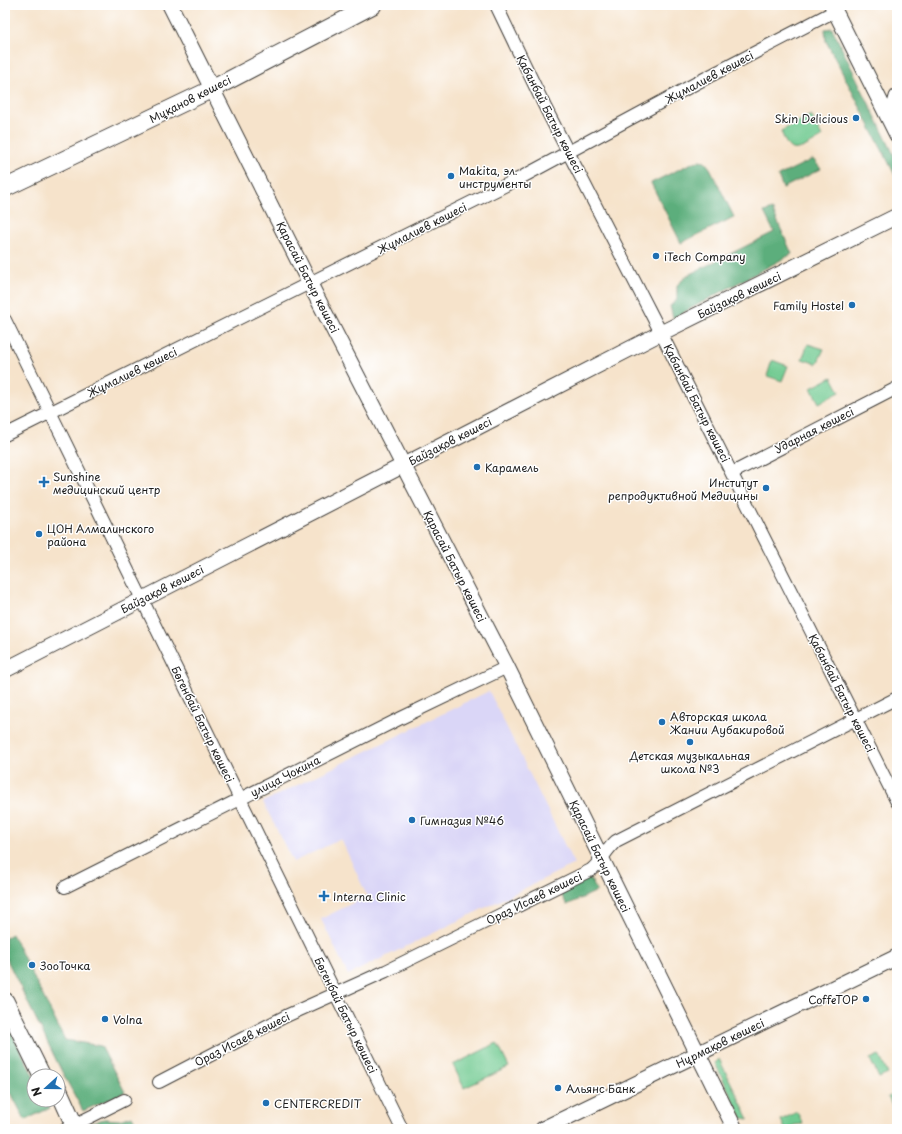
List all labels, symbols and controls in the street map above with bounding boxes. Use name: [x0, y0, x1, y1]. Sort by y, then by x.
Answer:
street label: Жұмалиев көшесі: [662, 46, 756, 108]
street label: Қабанбай Батыр көшесі: [513, 52, 587, 176]
street label: Мұқанов көшесі: [146, 71, 234, 127]
place label: Skin Delicious: [775, 110, 848, 127]
marker: Skin Delicious: [851, 113, 861, 123]
place label: Makita, эл. инструменты: [459, 162, 531, 192]
marker: Makita, эл. инструменты: [446, 171, 456, 181]
street label: Жұмалиев көшесі: [374, 198, 470, 258]
street label: Қарасай Батыр көшесі: [272, 218, 344, 336]
place label: iTech Company: [664, 248, 746, 265]
marker: iTech Company: [651, 251, 661, 261]
street label: Байзақов көшесі: [694, 267, 784, 323]
place label: Family Hostel: [773, 297, 844, 314]
marker: Family Hostel: [847, 300, 857, 310]
street label: Қабанбай Батыр көшесі: [660, 341, 734, 465]
street label: Жұмалиев көшесі: [84, 343, 180, 401]
street label: Ударная көшесі: [771, 403, 857, 457]
street label: Байзақов көшесі: [405, 413, 495, 469]
place label: Карамель: [485, 459, 539, 476]
marker: Карамель: [472, 462, 482, 472]
place label: Sunshine медицинский центр: [53, 468, 161, 498]
place label: Институт репродуктивной Медицины: [608, 474, 759, 504]
marker: Sunshine медицинский центр: [38, 476, 50, 488]
marker: Институт репродуктивной Медицины: [761, 483, 771, 493]
street label: Қарасай Батыр көшесі: [419, 507, 491, 625]
place label: ЦОН Алмалинского района: [47, 520, 154, 550]
marker: ЦОН Алмалинского района: [34, 529, 44, 539]
street label: Байзақов көшесі: [117, 561, 207, 617]
street label: Қабанбай Батыр көшесі: [805, 631, 879, 755]
street label: Бөгенбай Батыр көшесі: [167, 663, 239, 785]
place label: Авторская школа Жании Аубакировой: [669, 708, 784, 738]
marker: Авторская школа Жании Аубакировой: [657, 717, 667, 727]
marker: Детская музыкальная школа №3: [685, 737, 695, 747]
place label: Детская музыкальная школа №3: [629, 747, 750, 777]
street label: улица Чокина: [247, 751, 323, 801]
street label: Қарасай Батыр көшесі: [565, 797, 635, 915]
place label: Гимназия №46: [420, 812, 504, 829]
marker: Гимназия №46: [407, 815, 417, 825]
street label: Ораз Исаев көшесі: [483, 867, 585, 929]
place label: Interna Clinic: [333, 888, 406, 905]
marker: Interna Clinic: [318, 890, 330, 902]
street label: Бөгенбай Батыр көшесі: [310, 954, 382, 1076]
place label: ЗооТочка: [39, 957, 90, 974]
marker: ЗооТочка: [27, 960, 37, 970]
place label: CoffeTOP: [808, 991, 858, 1008]
marker: CoffeTOP: [861, 994, 871, 1004]
street label: Ораз Исаев көшесі: [191, 1008, 293, 1070]
place label: Volna: [113, 1011, 142, 1028]
marker: Volna: [100, 1014, 110, 1024]
street label: Нұрмақов көшесі: [673, 1014, 767, 1072]
north arrow: [26, 1068, 66, 1108]
place label: Альянс Банк: [566, 1080, 636, 1097]
marker: Альянс Банк: [553, 1083, 563, 1093]
text: N: [27, 1084, 46, 1099]
place label: CENTERCREDIT: [274, 1095, 362, 1112]
marker: CENTERCREDIT: [261, 1098, 271, 1108]

